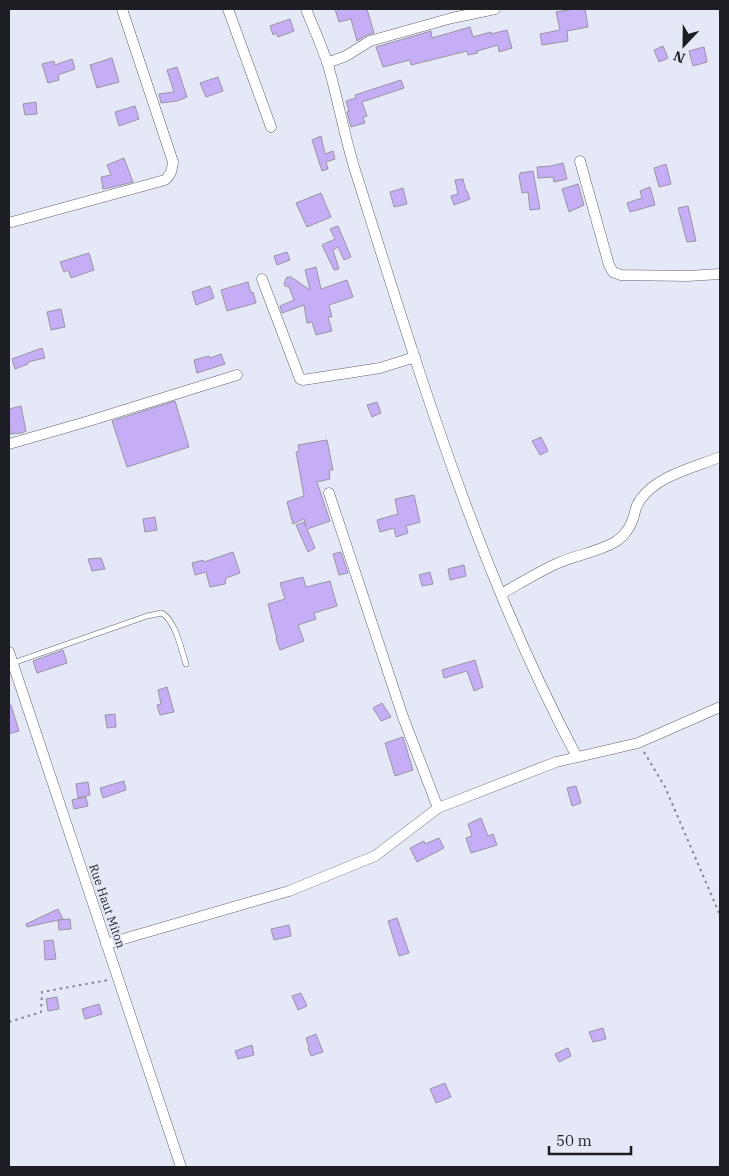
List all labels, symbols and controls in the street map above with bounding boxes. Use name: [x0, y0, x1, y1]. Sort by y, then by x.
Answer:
north arrow: [659, 20, 709, 70]
text: N: [671, 47, 688, 67]
street label: Rue Haut Miton: [86, 862, 129, 950]
scale bar: [549, 1124, 632, 1156]
text: 50 m: [556, 1131, 592, 1150]

